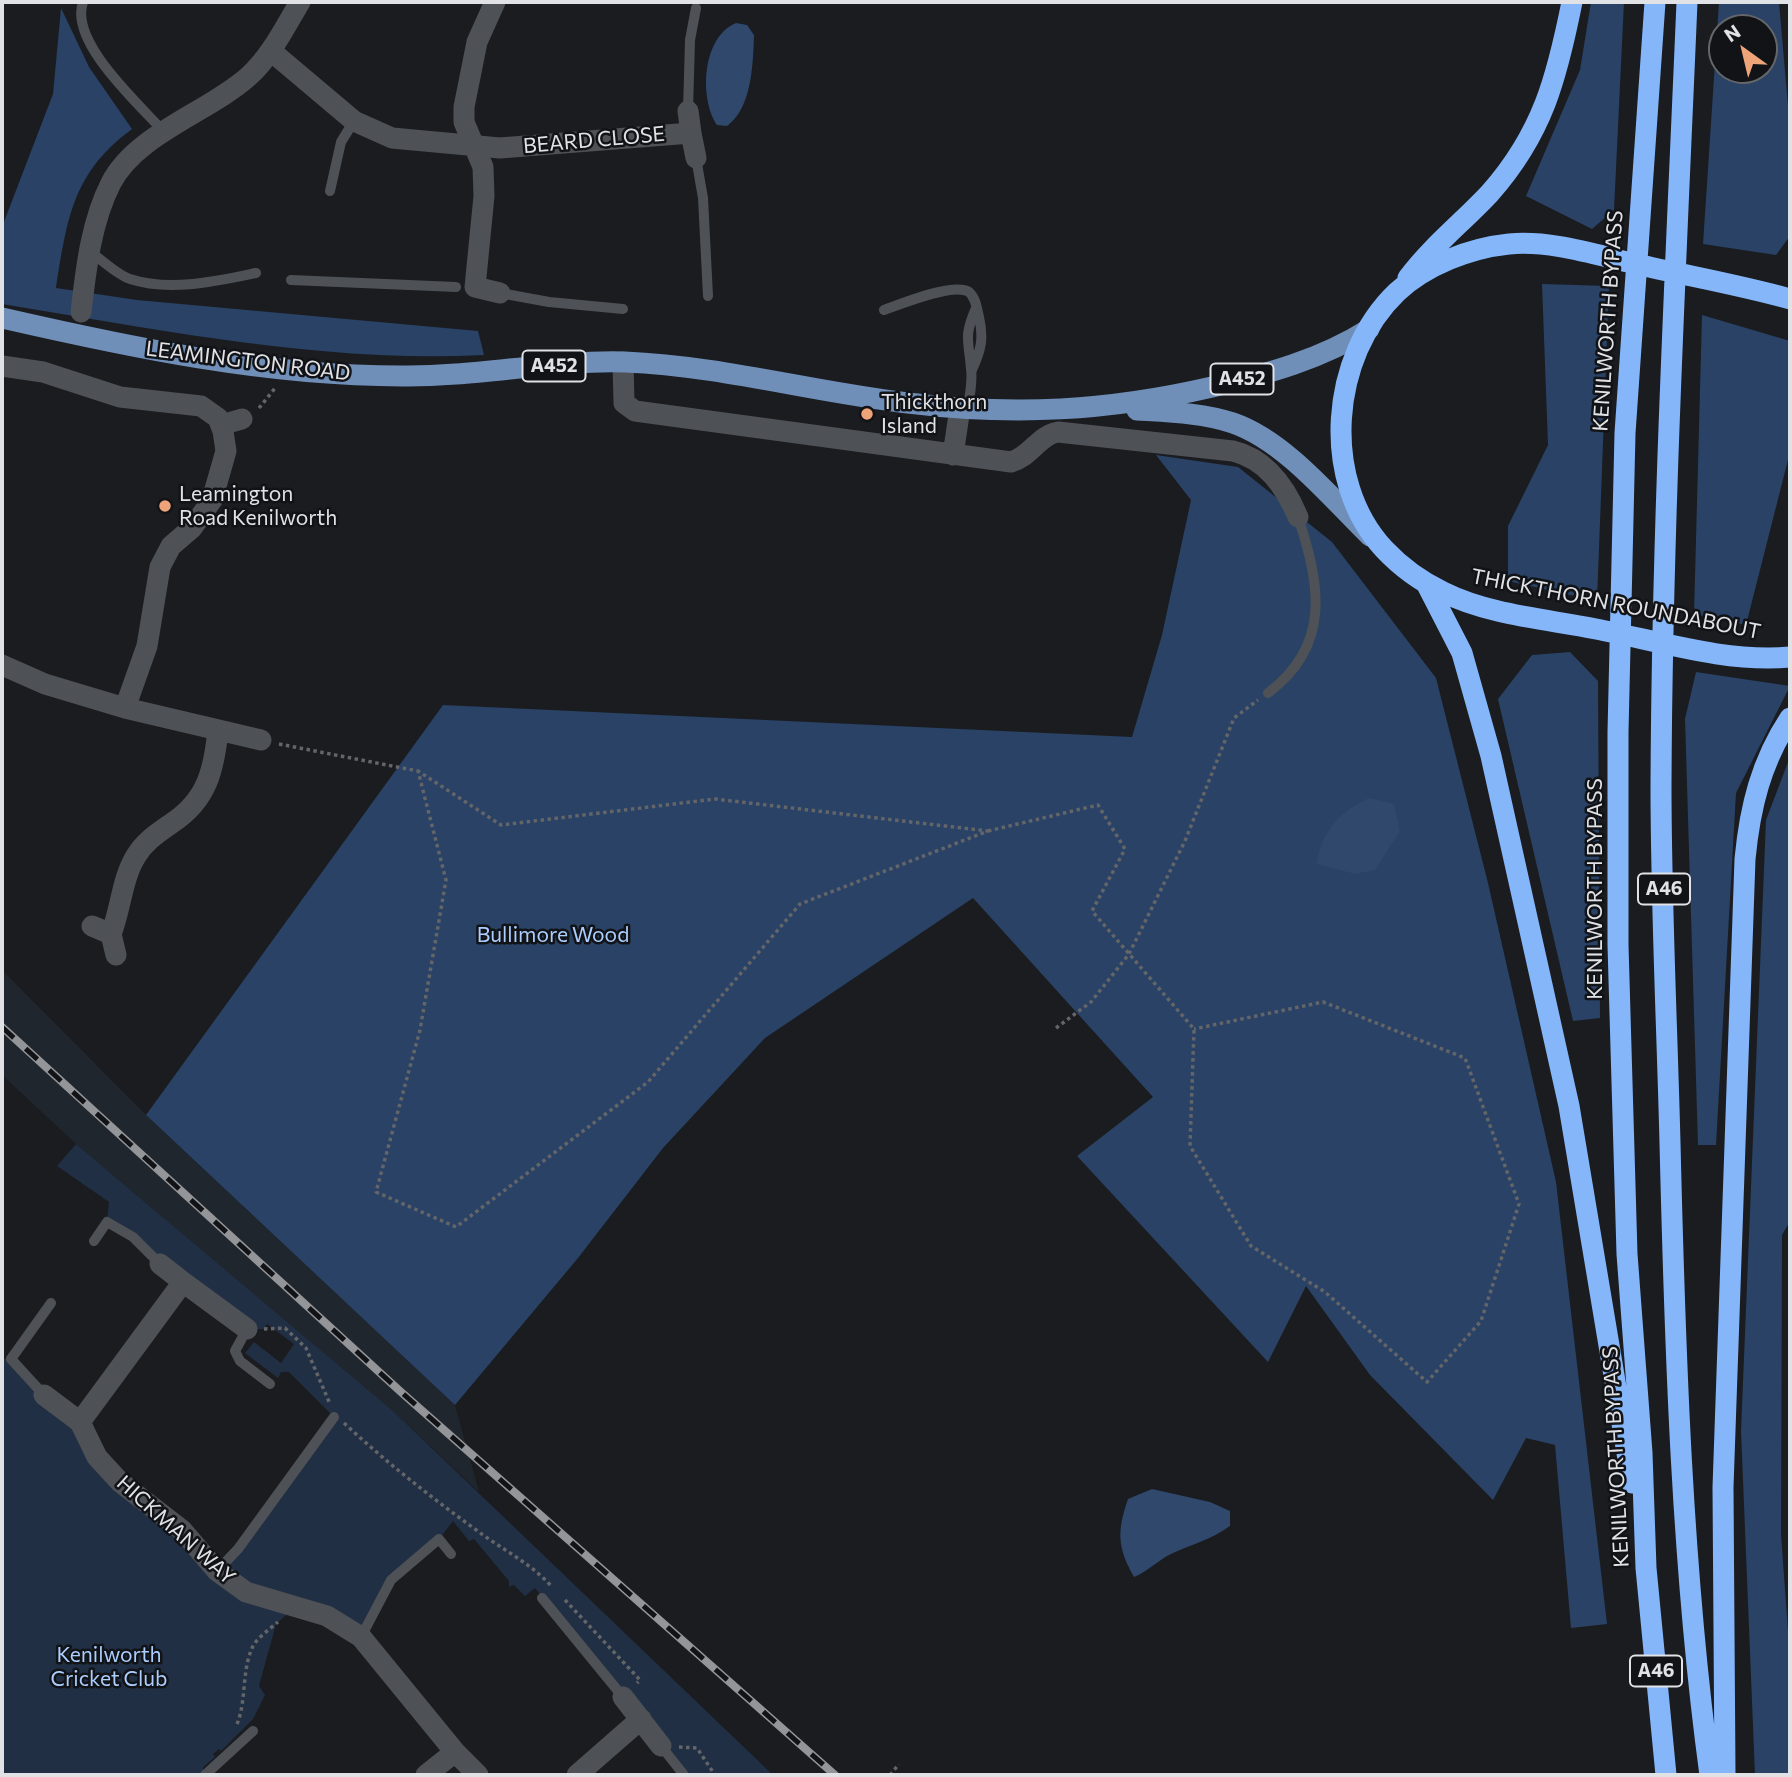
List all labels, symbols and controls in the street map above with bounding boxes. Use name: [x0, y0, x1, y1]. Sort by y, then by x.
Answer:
north arrow: [1708, 14, 1778, 84]
text: N: [1720, 19, 1744, 46]
street label: BEARD CLOSE: [522, 121, 666, 159]
street label: KENILWORTH BYPASS: [1588, 210, 1628, 432]
street label: LEAMINGTON ROAD: [144, 336, 352, 386]
road number: A452: [522, 350, 586, 382]
road number: A452: [1210, 364, 1274, 394]
place label: Thickthorn Island: [881, 389, 987, 439]
marker: Thickthorn Island: [859, 406, 875, 422]
place label: Leamington Road Kenilworth: [179, 481, 337, 531]
marker: Leamington Road Kenilworth: [157, 498, 173, 514]
street label: THICKTHORN ROUNDABOUT: [1469, 564, 1763, 644]
street label: KENILWORTH BYPASS: [1582, 778, 1608, 1000]
road number: A46: [1638, 874, 1690, 904]
park label: Bullimore Wood: [477, 922, 629, 948]
street label: KENILWORTH BYPASS: [1598, 1346, 1634, 1568]
street label: HICKMAN WAY: [112, 1470, 240, 1590]
park label: Kenilworth Cricket Club: [51, 1642, 167, 1692]
road number: A46: [1630, 1656, 1682, 1686]

